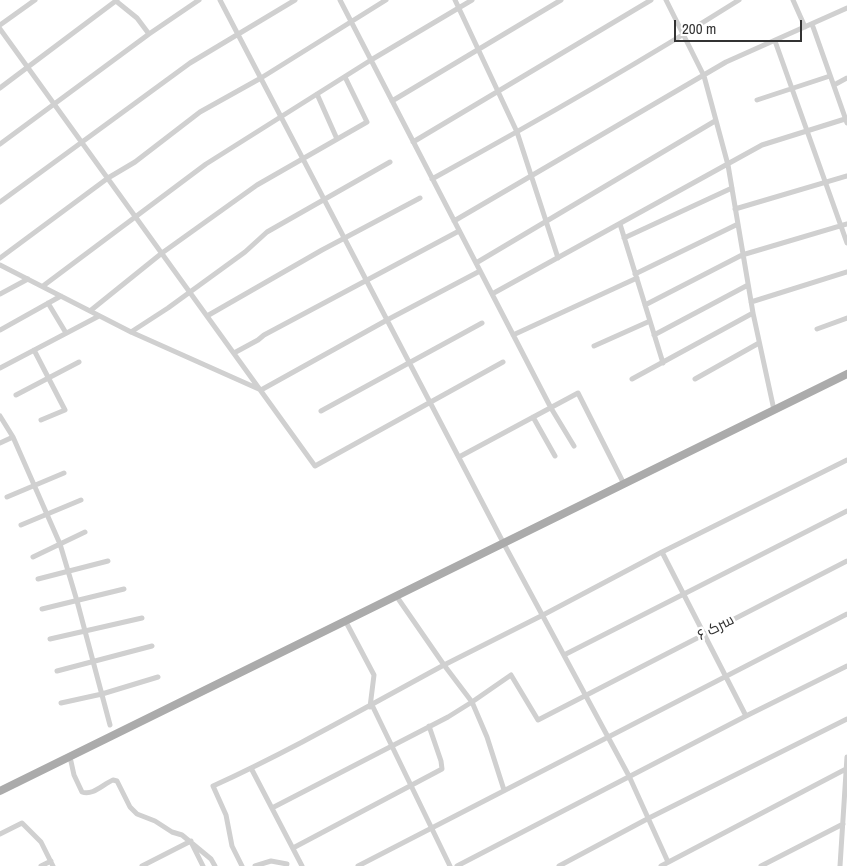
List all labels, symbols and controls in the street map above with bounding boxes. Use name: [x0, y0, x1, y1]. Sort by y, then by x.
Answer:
scale bar: [677, 10, 804, 42]
text: 200 m: [682, 18, 716, 39]
street label: سرک ۶: [695, 611, 737, 645]

